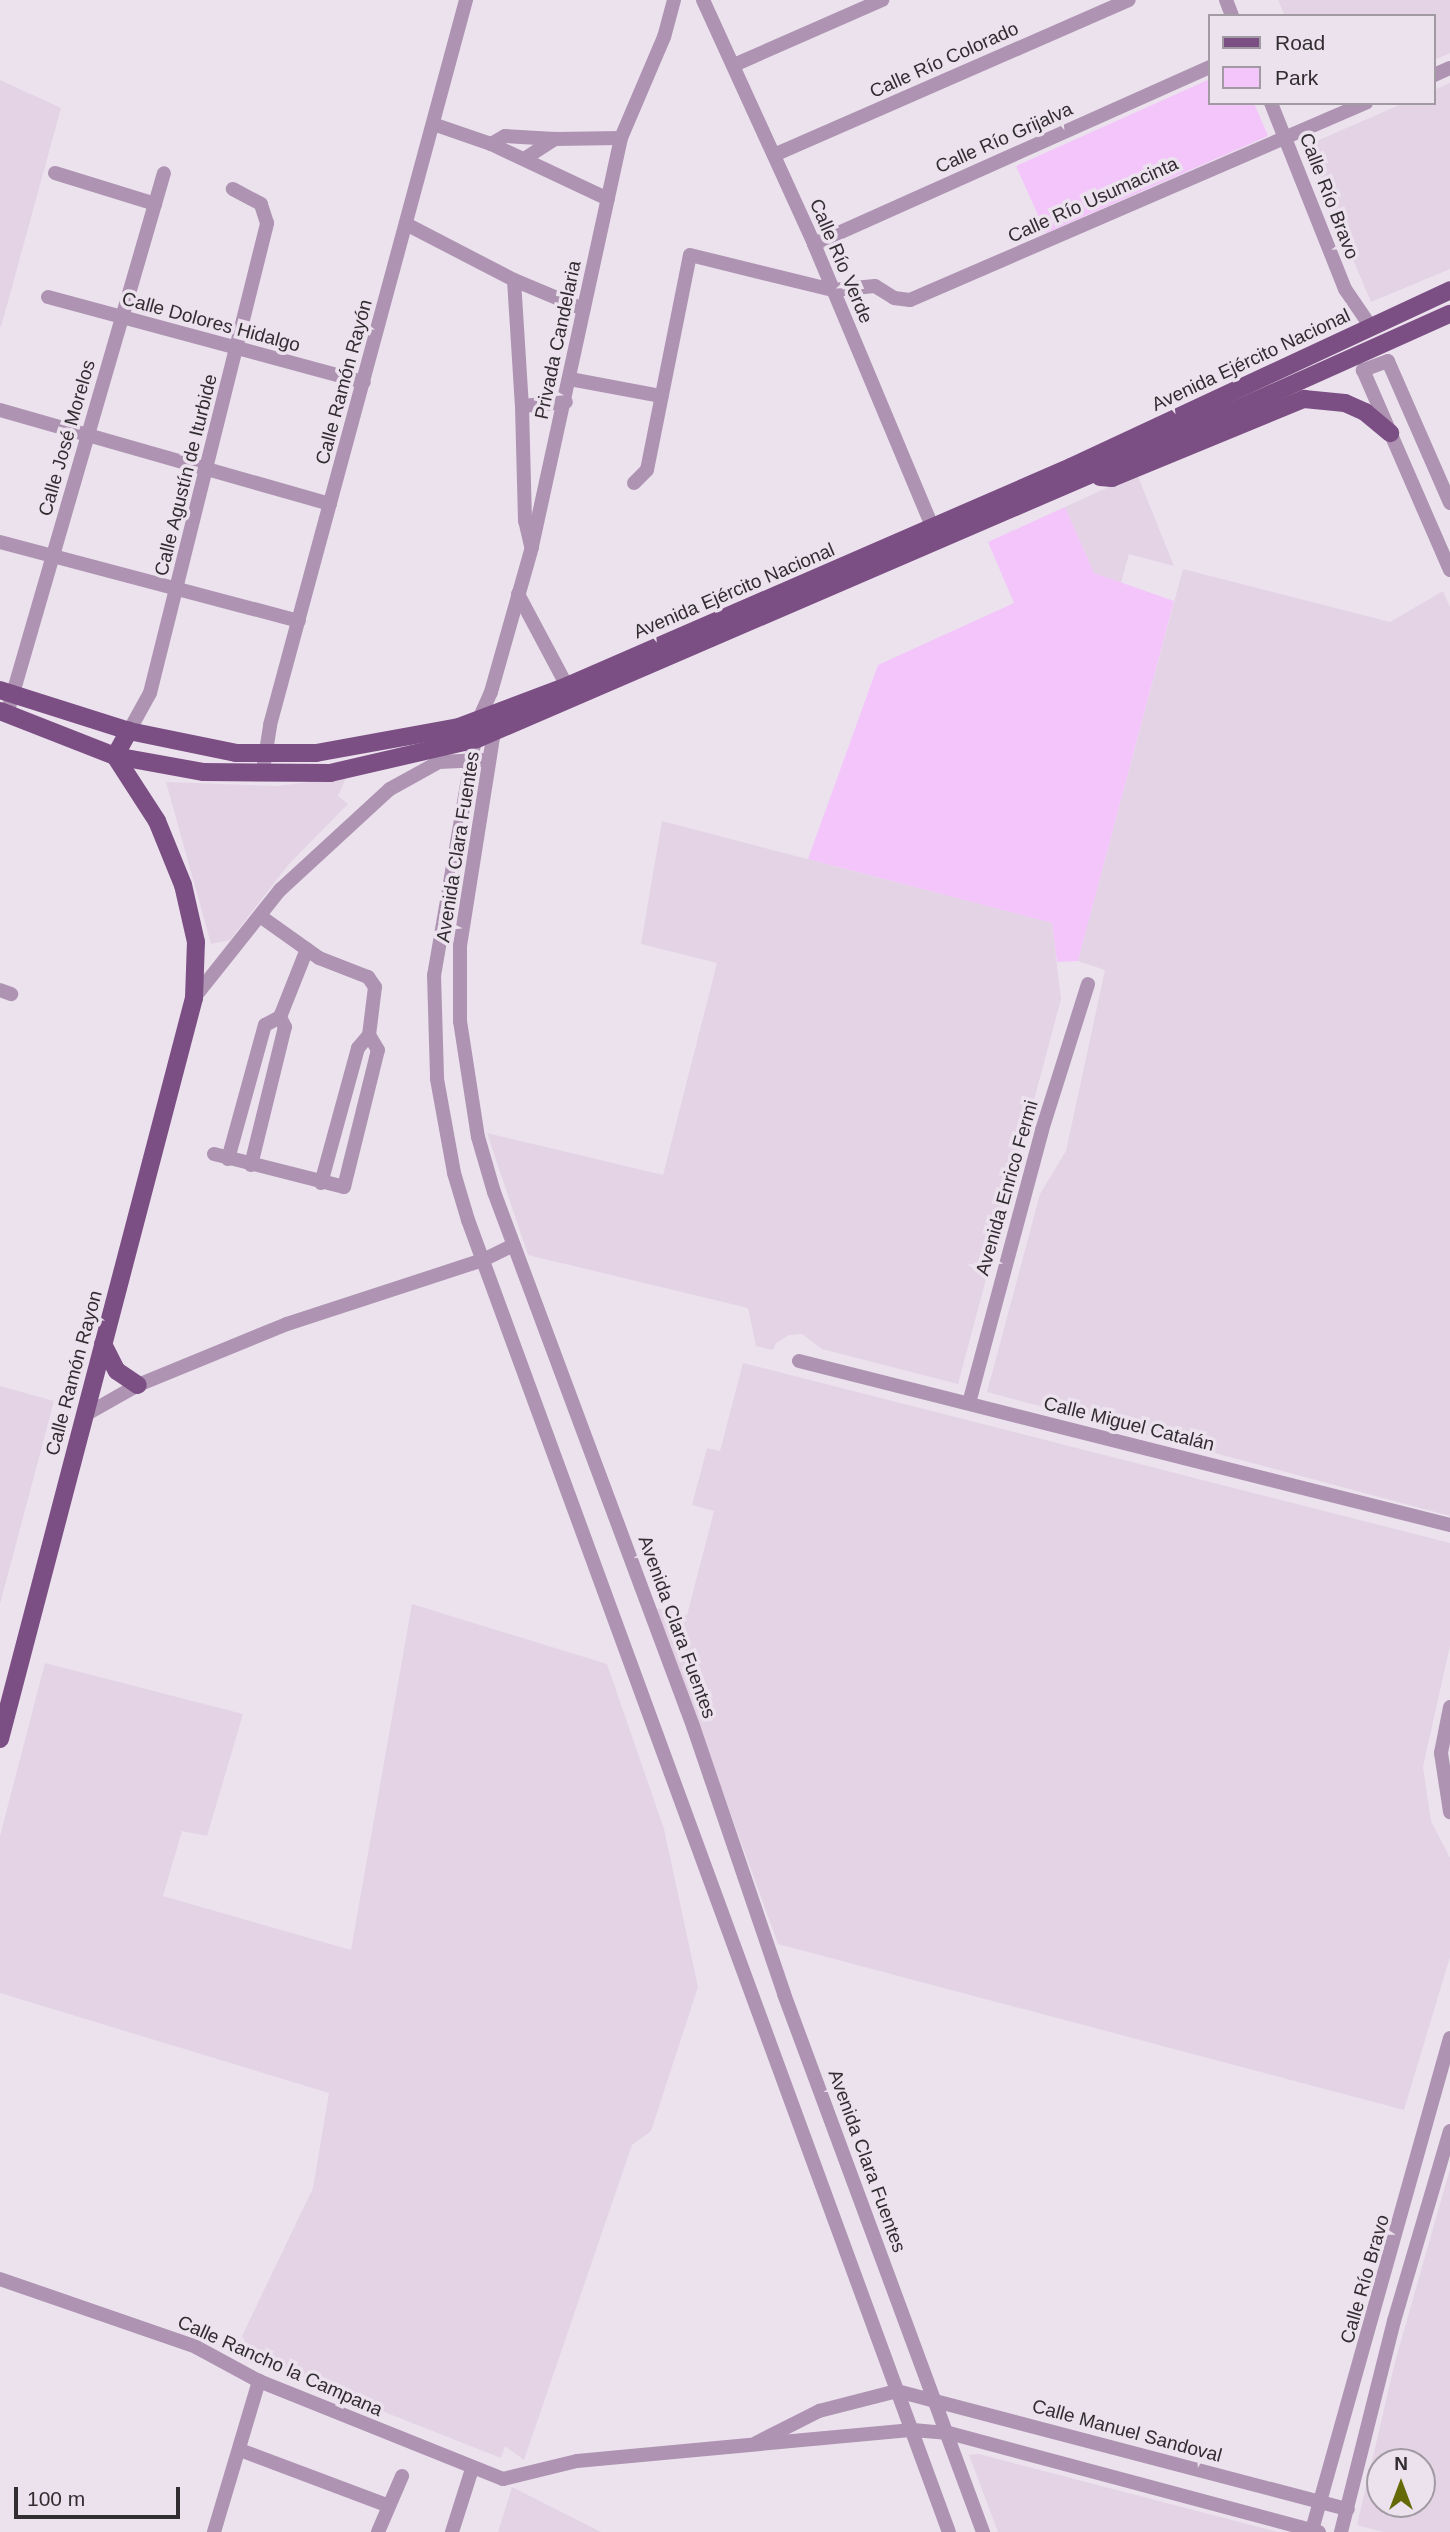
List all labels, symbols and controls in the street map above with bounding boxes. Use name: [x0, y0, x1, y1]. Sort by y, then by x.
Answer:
legend: [1208, 14, 1436, 105]
street label: Calle Río Colorado: [866, 17, 1022, 103]
text: Road: [1275, 31, 1325, 54]
text: Park: [1275, 66, 1318, 89]
street label: Calle Río Grijalva: [932, 98, 1076, 178]
street label: Calle Río Bravo: [1295, 130, 1363, 262]
street label: Calle Río Usumacinta: [1004, 152, 1182, 248]
street label: Calle Río Verde: [805, 195, 877, 327]
street label: Privada Candelaria: [530, 259, 586, 421]
street label: Calle Dolores Hidalgo: [119, 287, 303, 357]
street label: Calle Ramón Rayón: [311, 297, 377, 467]
street label: Avenida Ejército Nacional: [1148, 304, 1354, 416]
street label: Calle José Morelos: [34, 357, 100, 519]
street label: Calle Agustín de Iturbide: [150, 371, 222, 579]
street label: Avenida Ejército Nacional: [630, 538, 838, 644]
street label: Avenida Clara Fuentes: [432, 750, 484, 944]
street label: Avenida Enrico Fermi: [971, 1098, 1043, 1278]
street label: Calle Ramón Rayon: [41, 1288, 107, 1458]
street label: Calle Miguel Catalán: [1041, 1392, 1217, 1456]
street label: Avenida Clara Fuentes: [633, 1532, 721, 1722]
street label: Avenida Clara Fuentes: [823, 2066, 911, 2256]
street label: Calle Río Bravo: [1336, 2212, 1394, 2346]
street label: Calle Rancho la Campana: [174, 2310, 386, 2422]
street label: Calle Manuel Sandoval: [1030, 2395, 1224, 2467]
north arrow: [1366, 2448, 1436, 2518]
text: N: [1394, 2453, 1408, 2474]
scale bar: [18, 2472, 184, 2516]
text: 100 m: [27, 2487, 85, 2510]

